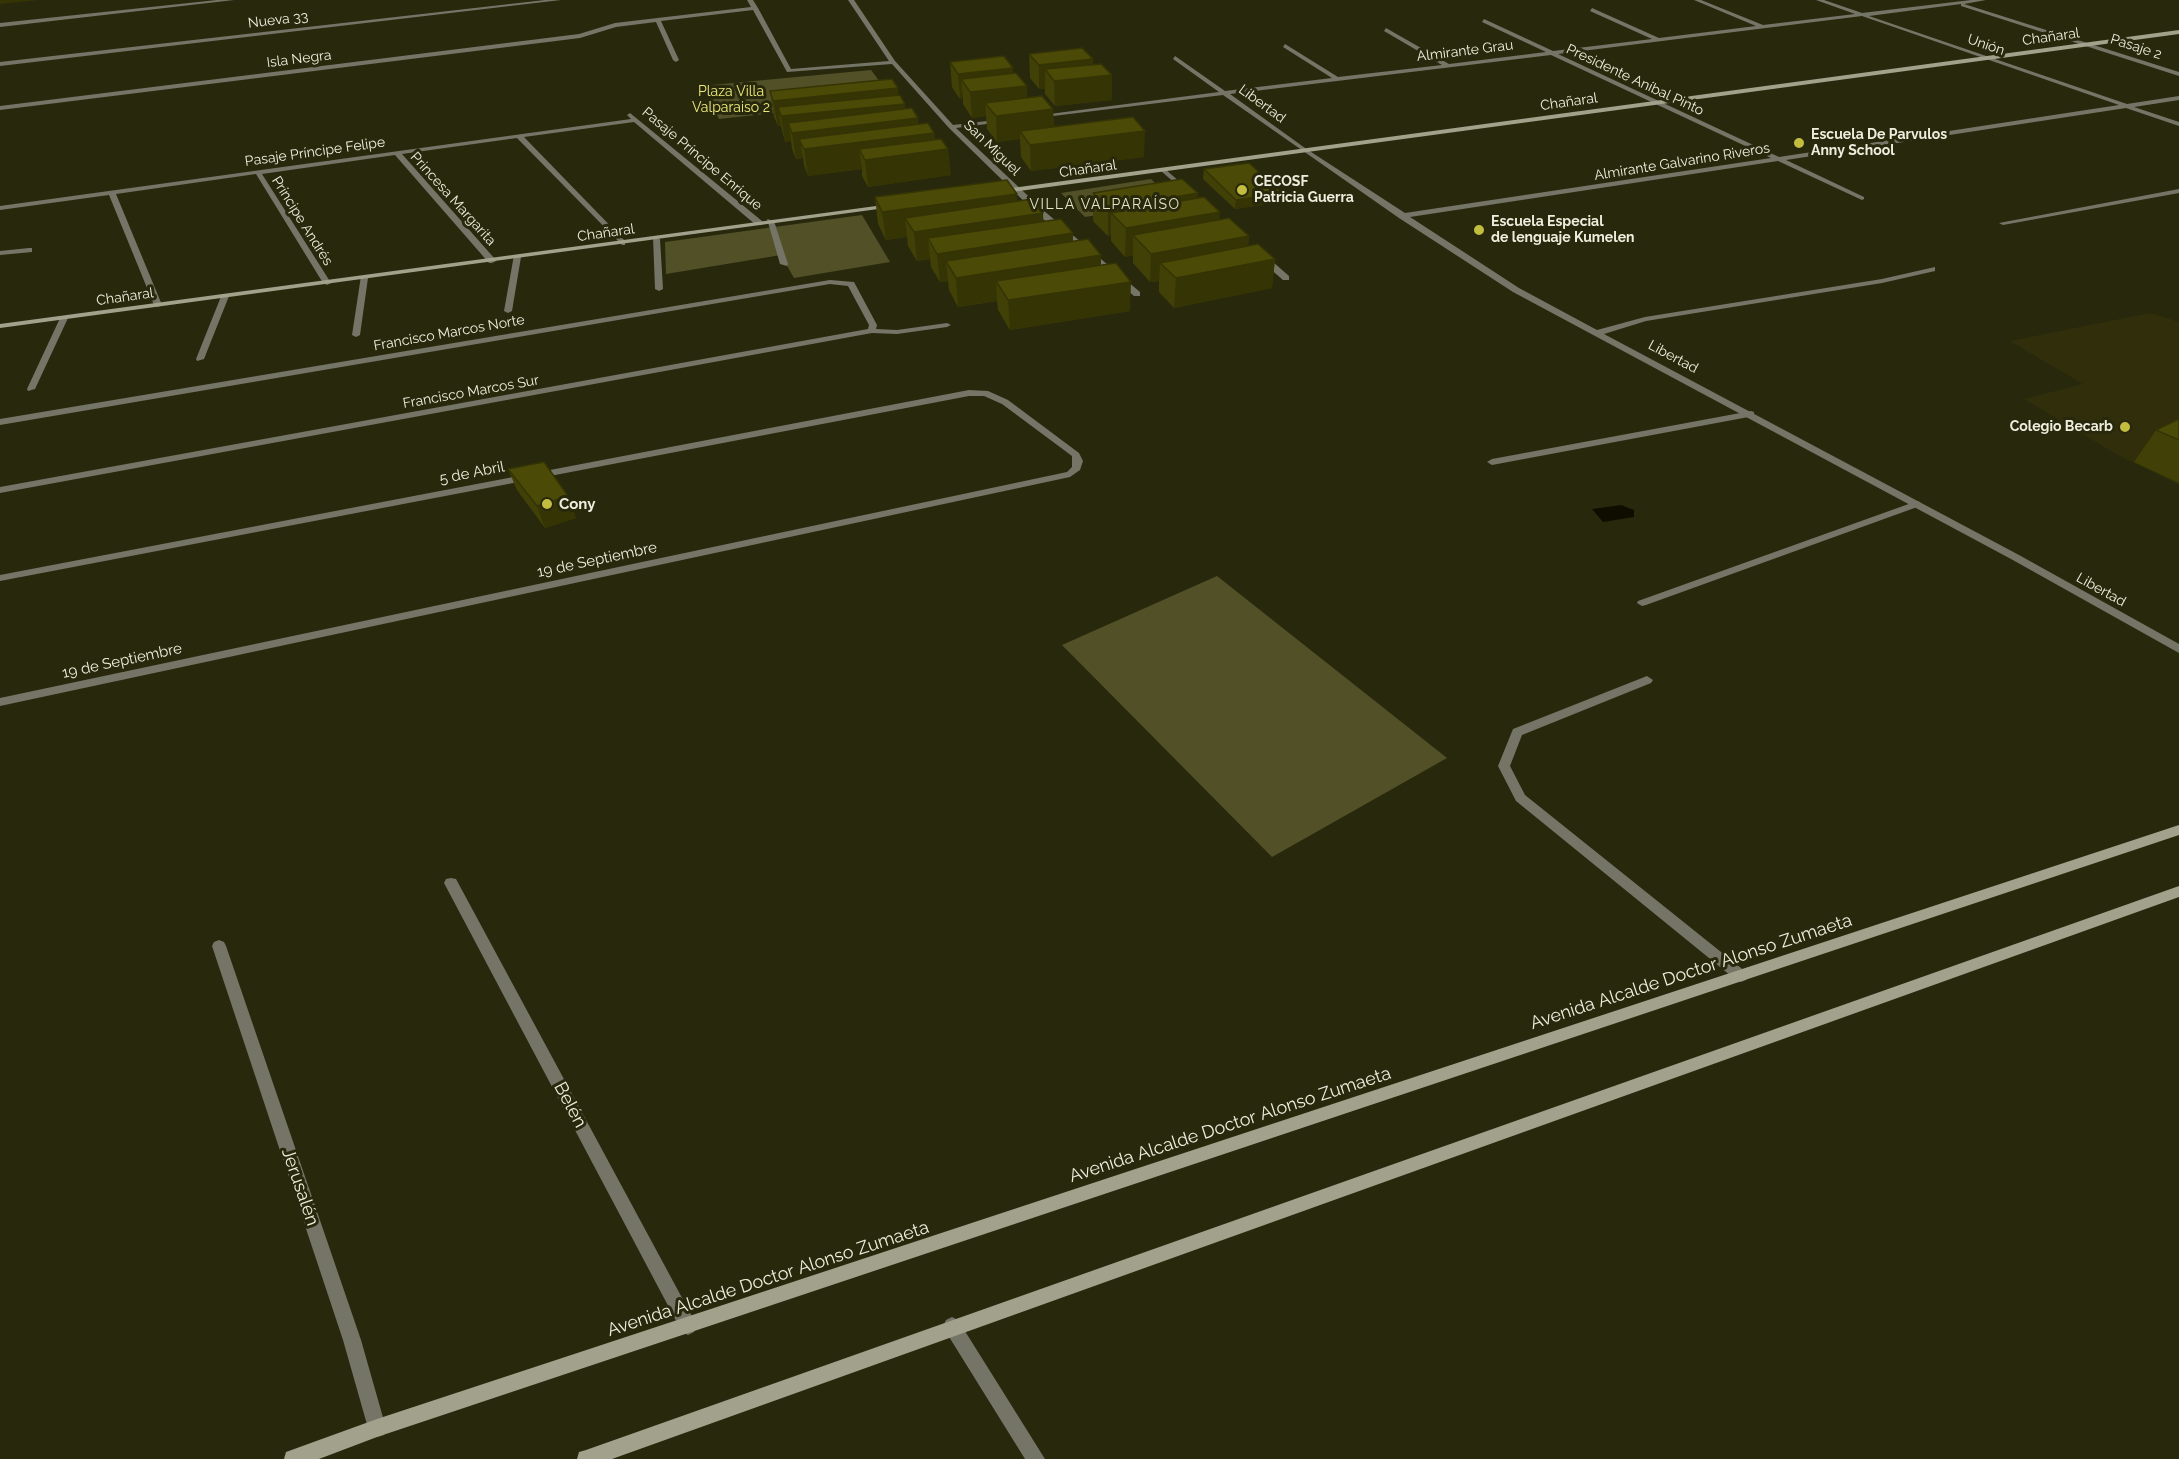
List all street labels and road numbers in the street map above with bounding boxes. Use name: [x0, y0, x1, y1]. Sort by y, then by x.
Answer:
street label: Nueva 33: [247, 8, 309, 32]
street label: Chañaral: [2021, 25, 2081, 49]
street label: Unión: [1965, 31, 2007, 59]
street label: Pasaje 2: [2108, 31, 2164, 63]
street label: Almirante Grau: [1416, 37, 1514, 65]
street label: Presidente Aníbal Pinto: [1564, 41, 1706, 119]
street label: Isla Negra: [266, 47, 332, 71]
street label: Libertad: [1235, 81, 1289, 127]
street label: Chañaral: [1539, 90, 1599, 114]
street label: Pasaje Príncipe Enrique: [639, 104, 765, 214]
street label: San Miguel: [960, 117, 1024, 179]
street label: Pasaje Príncipe Felipe: [244, 134, 386, 170]
street label: Almirante Galvarino Riveros: [1593, 140, 1771, 184]
street label: Princesa Margarita: [407, 149, 499, 249]
street label: Chañaral: [1058, 157, 1118, 181]
street label: Príncipe Andrés: [268, 173, 336, 269]
street label: Chañaral: [576, 221, 636, 245]
street label: Chañaral: [95, 285, 155, 309]
street label: Francisco Marcos Norte: [372, 311, 526, 355]
street label: Libertad: [1645, 337, 1701, 377]
street label: Francisco Marcos Sur: [402, 372, 540, 412]
street label: 5 de Abril: [438, 458, 506, 488]
street label: 19 de Septiembre: [535, 539, 659, 581]
street label: Libertad: [2073, 570, 2129, 610]
street label: 19 de Septiembre: [60, 640, 184, 682]
street label: Avenida Alcalde Doctor Alonso Zumaeta: [1527, 910, 1855, 1034]
street label: Avenida Alcalde Doctor Alonso Zumaeta: [1066, 1063, 1394, 1187]
street label: Belén: [549, 1079, 591, 1131]
street label: Jerusalén: [277, 1145, 323, 1229]
street label: Avenida Alcalde Doctor Alonso Zumaeta: [604, 1217, 932, 1341]

